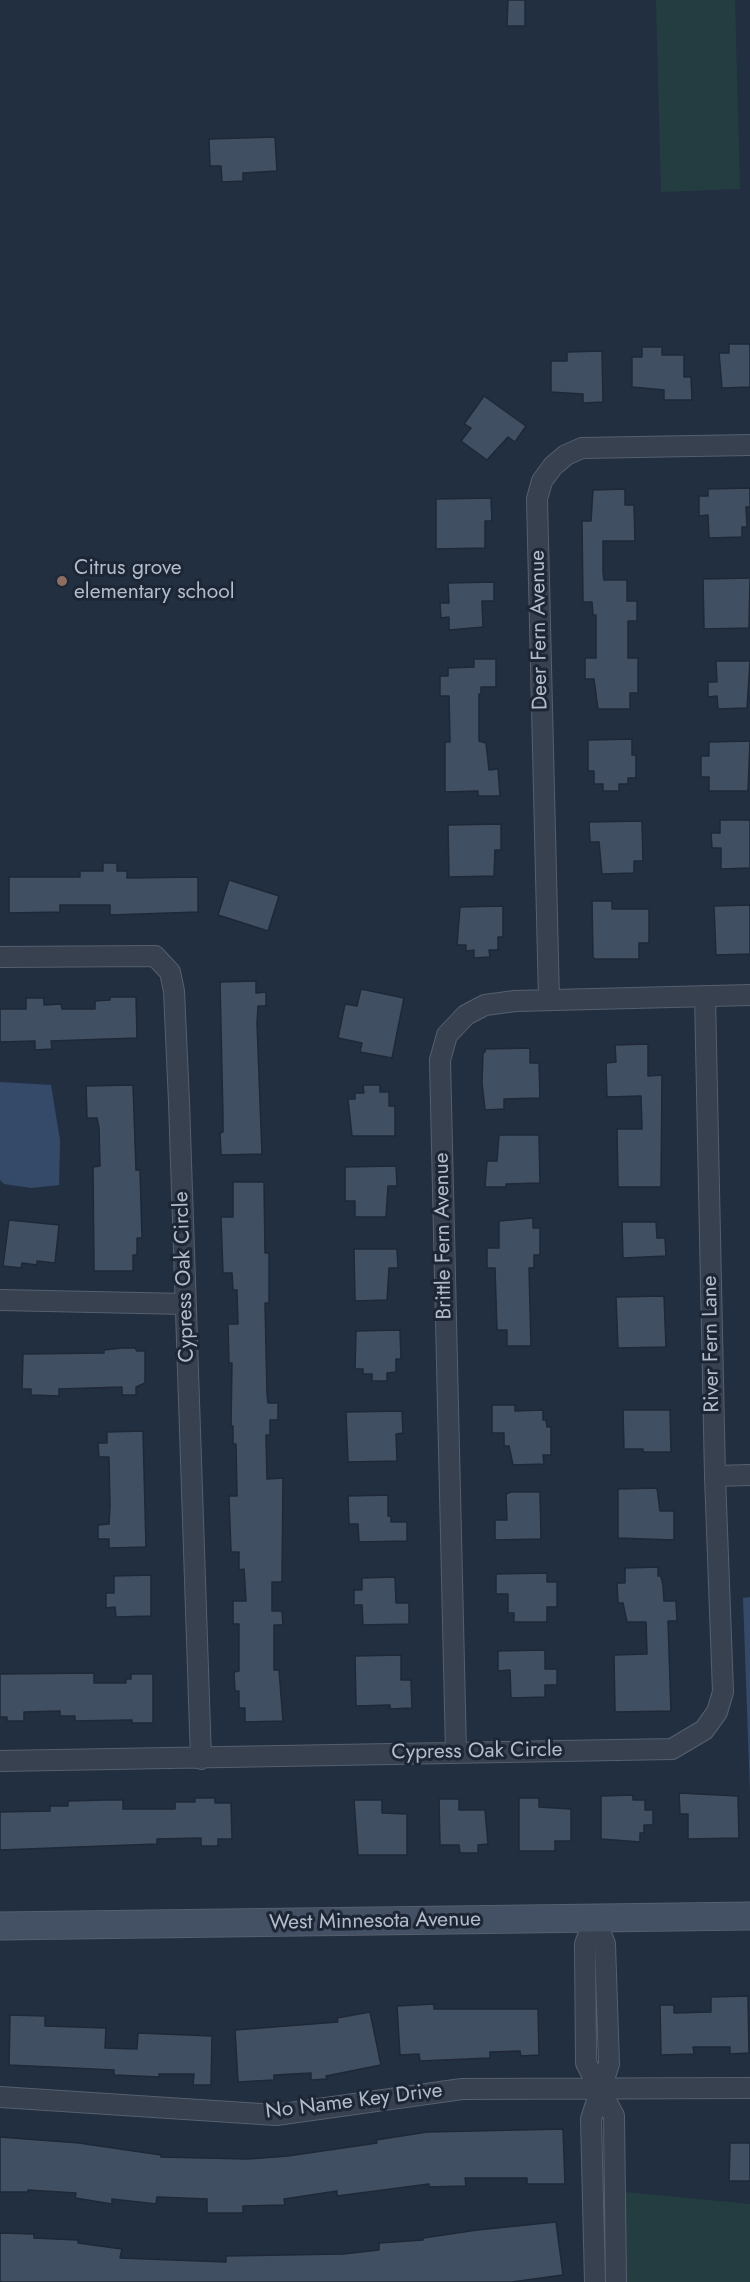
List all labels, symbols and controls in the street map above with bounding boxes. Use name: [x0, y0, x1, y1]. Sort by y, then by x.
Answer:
street label: Deer Fern Avenue: [526, 550, 554, 710]
place label: Citrus grove elementary school: [74, 556, 234, 606]
marker: Citrus grove elementary school: [55, 574, 69, 588]
street label: Brittle Fern Avenue: [430, 1152, 458, 1320]
street label: Cypress Oak Circle: [169, 1191, 201, 1363]
street label: River Fern Lane: [698, 1275, 726, 1413]
street label: Cypress Oak Circle: [391, 1738, 563, 1766]
street label: West Minnesota Avenue: [269, 1908, 481, 1936]
street label: No Name Key Drive: [264, 2079, 444, 2125]

